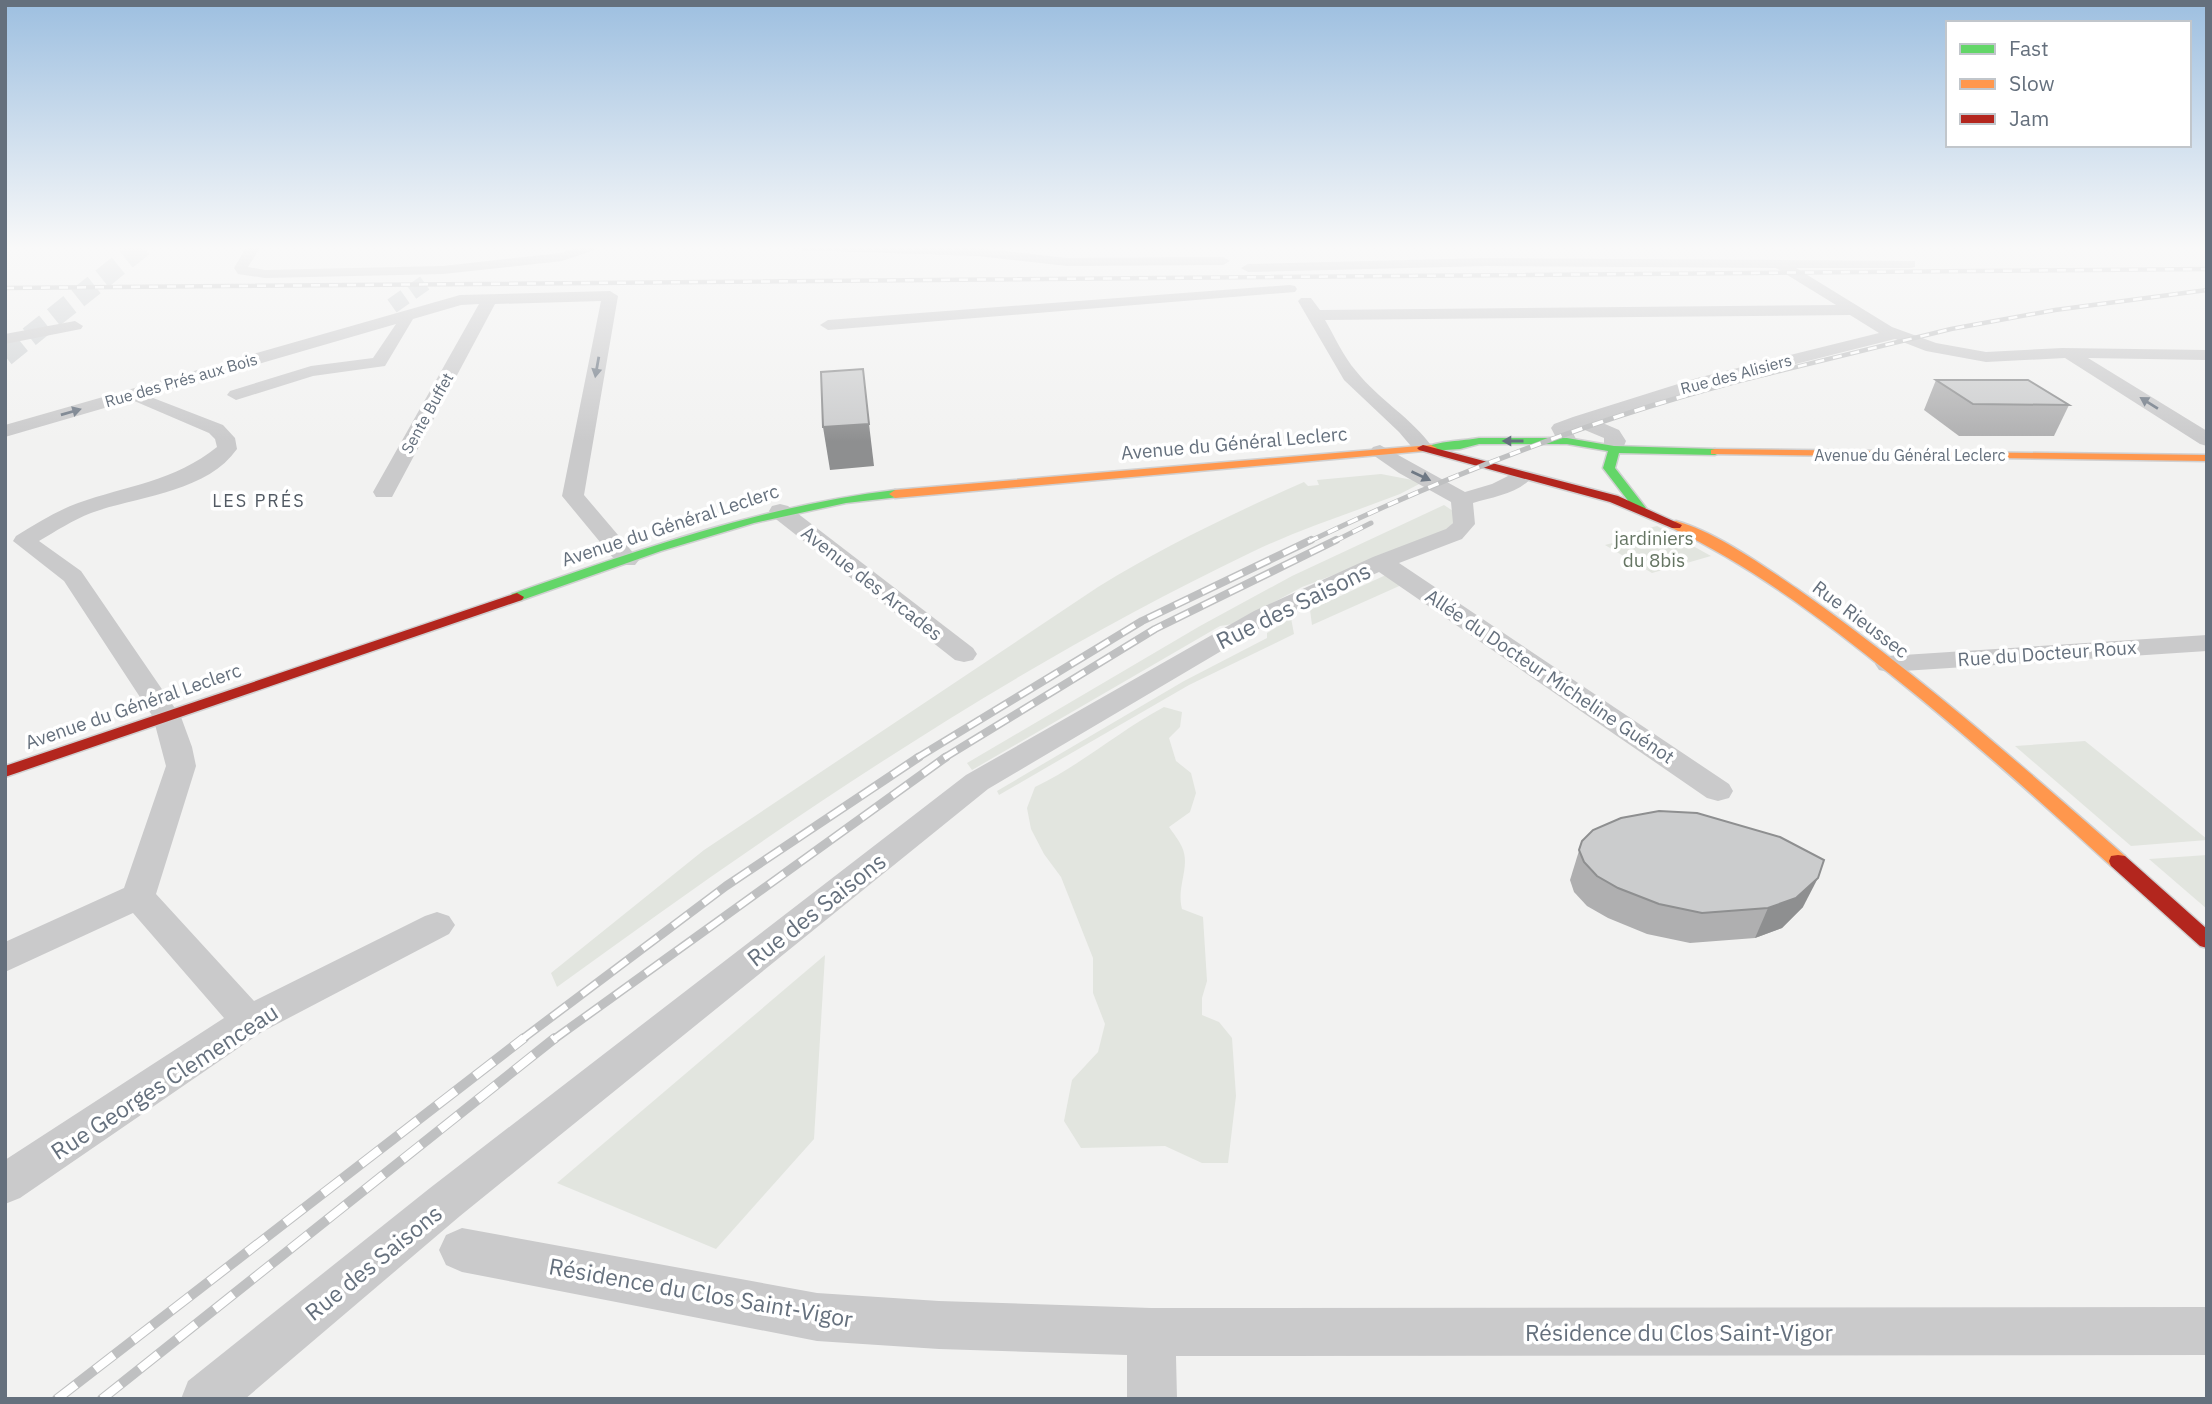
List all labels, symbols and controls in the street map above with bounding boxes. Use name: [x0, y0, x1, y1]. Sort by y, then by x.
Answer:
legend: [1946, 21, 2191, 147]
text: Fast: [2009, 34, 2049, 62]
text: Slow: [2009, 69, 2055, 97]
text: Jam: [2009, 104, 2049, 132]
street label: Rue des Prés aux Bois: [102, 349, 260, 411]
street label: Rue des Alisiers: [1678, 350, 1794, 398]
one-way arrow: [591, 356, 602, 378]
street label: Sente Buffet: [397, 369, 457, 457]
one-way arrow: [2139, 397, 2159, 410]
one-way arrow: [61, 407, 82, 417]
street label: Avenue du Général Leclerc: [1120, 421, 1349, 465]
one-way arrow: [1502, 435, 1524, 447]
street label: Avenue du Général Leclerc: [1814, 445, 2006, 465]
one-way arrow: [1411, 470, 1431, 482]
street label: Avenue du Général Leclerc: [558, 478, 782, 572]
district label: LES PRÉS: [212, 489, 306, 512]
street label: Avenue des Arcades: [797, 520, 947, 646]
park label: jardiniers du 8bis: [1614, 526, 1694, 572]
street label: Rue des Saisons: [1211, 555, 1375, 655]
street label: Rue Rieussec: [1808, 575, 1914, 663]
street label: Allée du Docteur Micheline Guénot: [1421, 583, 1679, 769]
street label: Rue du Docteur Roux: [1957, 635, 2138, 671]
street label: Avenue du Général Leclerc: [22, 658, 245, 754]
street label: Rue des Saisons: [740, 845, 892, 973]
street label: Rue Georges Clemenceau: [45, 996, 283, 1166]
street label: Rue des Saisons: [298, 1197, 448, 1327]
street label: Résidence du Clos Saint-Vigor: [547, 1250, 856, 1334]
street label: Résidence du Clos Saint-Vigor: [1525, 1317, 1834, 1347]

